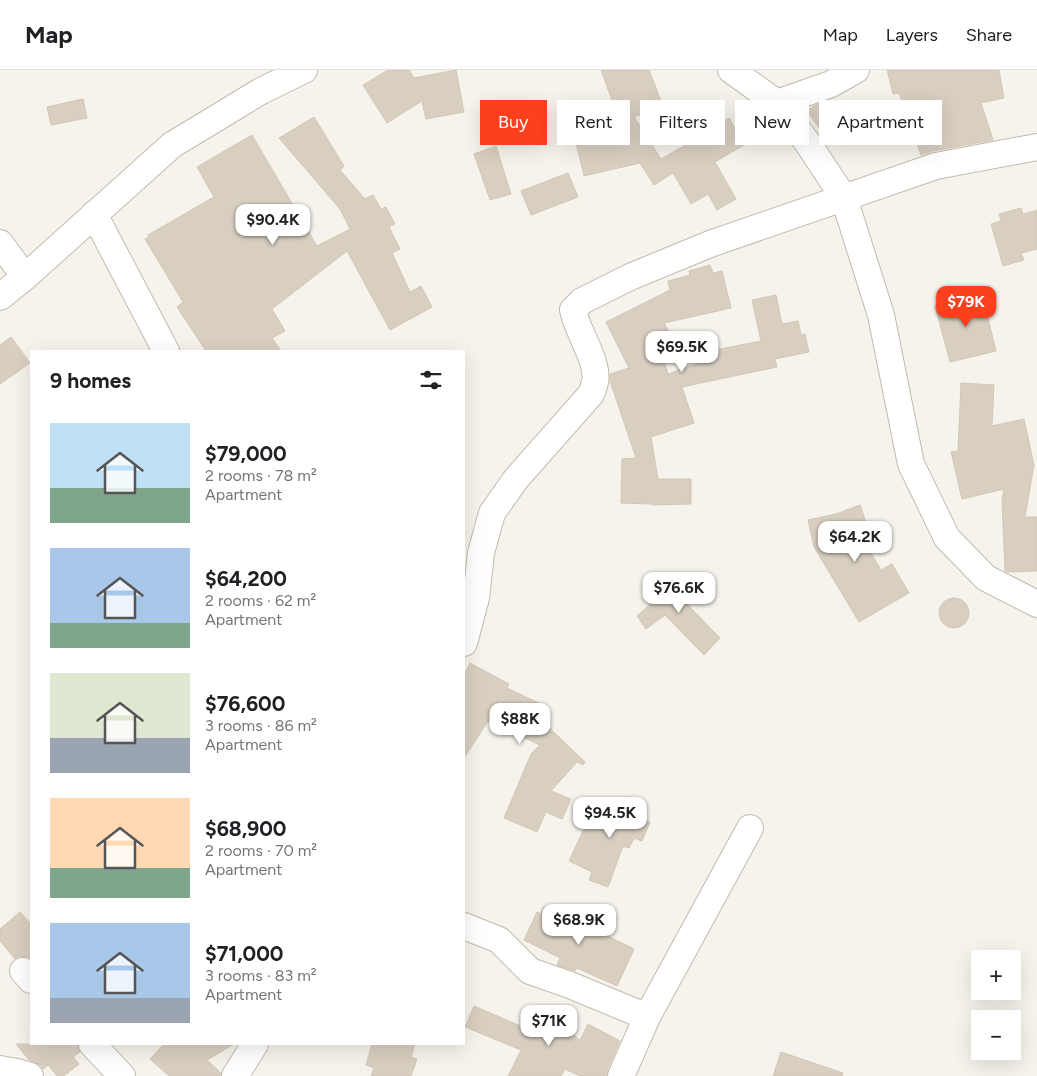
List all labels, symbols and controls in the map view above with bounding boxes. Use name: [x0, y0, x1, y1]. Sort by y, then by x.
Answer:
text: Map: [25, 20, 73, 49]
text: Map: [823, 24, 858, 46]
text: Layers: [886, 24, 938, 46]
text: Share: [966, 24, 1012, 46]
chip: Buy: [480, 100, 547, 145]
chip: Rent: [557, 100, 630, 145]
chip: Filters: [640, 100, 725, 145]
chip: New: [735, 100, 809, 145]
chip: Apartment: [819, 100, 942, 145]
pin: $90.4K: [232, 204, 314, 246]
text: $90.4K: [246, 210, 300, 229]
pin: $79K: [936, 286, 996, 328]
text: $79K: [947, 292, 985, 311]
pin: $69.5K: [641, 330, 723, 373]
text: $69.5K: [656, 337, 708, 356]
icon: filters: [417, 366, 445, 394]
text: 9 homes: [50, 368, 131, 393]
text: $79,000: [205, 441, 287, 466]
icon: home: [90, 443, 150, 503]
text: 2 rooms · 78 m²: [205, 466, 317, 485]
text: Apartment: [205, 485, 282, 504]
pin: $64.2K: [814, 520, 896, 563]
text: $64.2K: [829, 527, 881, 546]
text: $64,200: [205, 566, 287, 591]
icon: home: [90, 568, 150, 628]
pin: $76.6K: [638, 572, 720, 614]
text: $76.6K: [654, 578, 704, 597]
text: 2 rooms · 62 m²: [205, 591, 316, 610]
text: Apartment: [205, 610, 282, 629]
text: $76,600: [205, 691, 285, 716]
icon: home: [90, 693, 150, 753]
pin: $88K: [490, 702, 550, 745]
text: $88K: [500, 709, 540, 728]
text: 3 rooms · 86 m²: [205, 716, 317, 735]
text: Apartment: [205, 735, 282, 754]
pin: $94.5K: [569, 796, 651, 839]
text: $94.5K: [584, 803, 636, 822]
text: $68,900: [205, 816, 286, 841]
icon: home: [90, 818, 150, 878]
text: 2 rooms · 70 m²: [205, 841, 317, 860]
text: Apartment: [205, 860, 282, 879]
pin: $68.9K: [538, 904, 620, 946]
text: $68.9K: [553, 910, 605, 929]
text: $71,000: [205, 941, 283, 966]
icon: home: [90, 943, 150, 1003]
map controls: [971, 950, 1021, 1060]
button: +: [971, 950, 1021, 1000]
text: 3 rooms · 83 m²: [205, 966, 317, 985]
text: Apartment: [205, 985, 282, 1004]
pin: $71K: [519, 1004, 579, 1047]
button: −: [971, 1010, 1021, 1060]
text: $71K: [531, 1011, 567, 1030]

